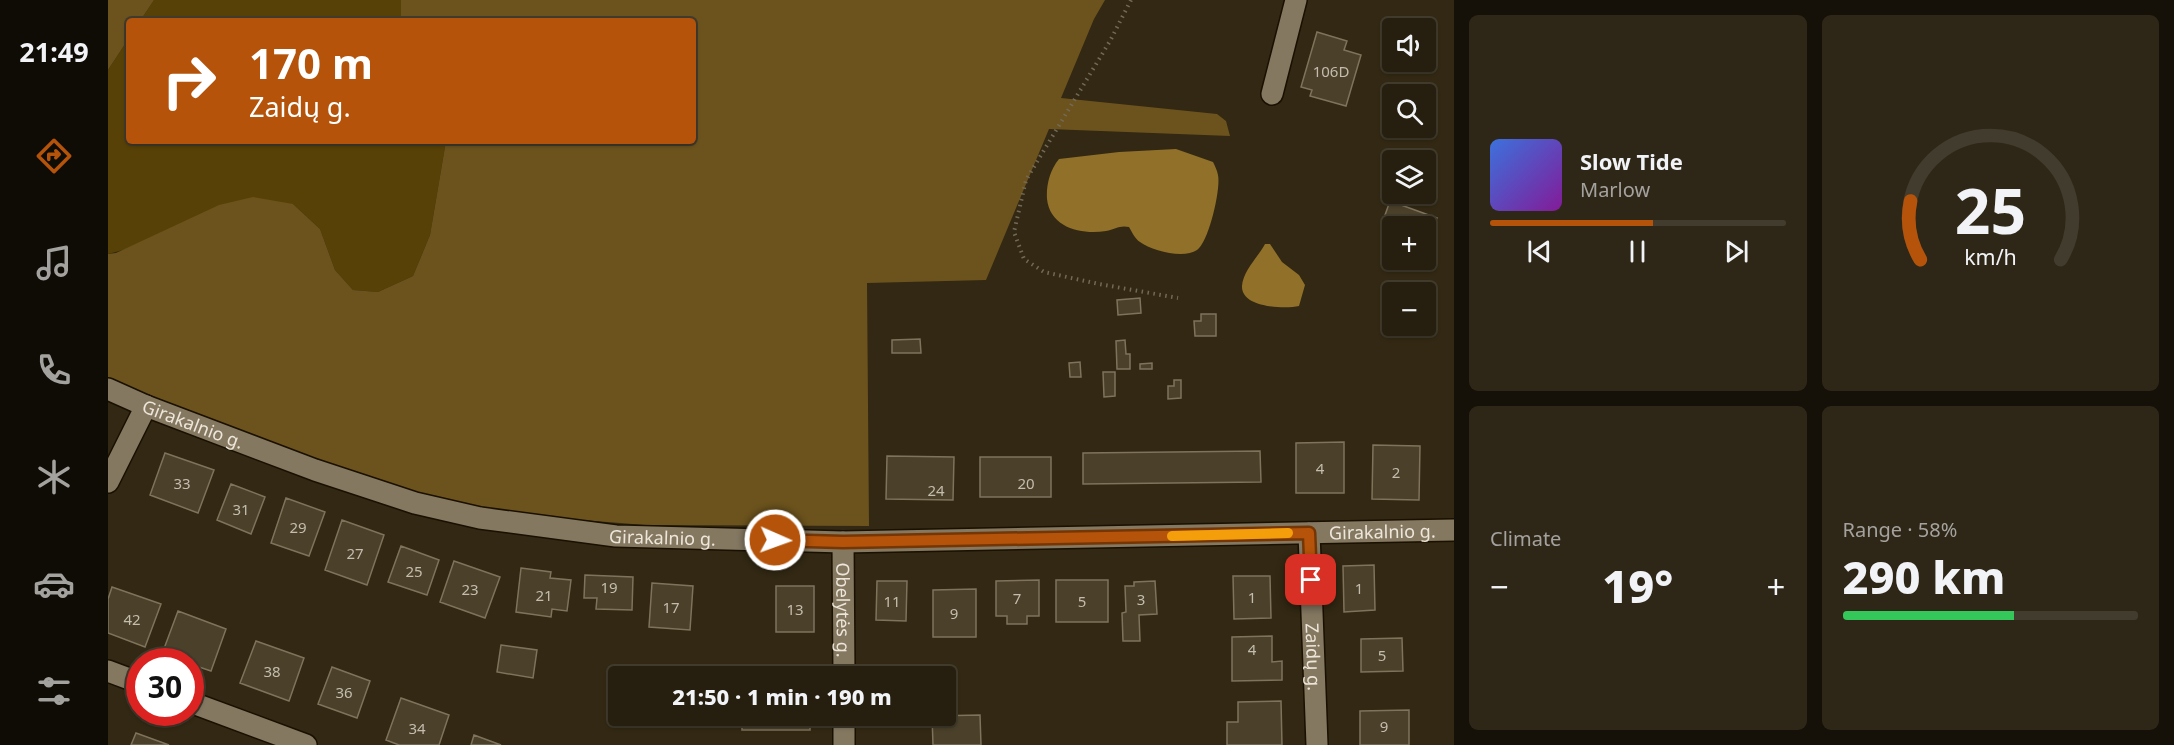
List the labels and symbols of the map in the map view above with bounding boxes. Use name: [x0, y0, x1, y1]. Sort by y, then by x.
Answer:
house number: 106D: [1313, 61, 1349, 81]
street label: Girakalnio g.: [139, 394, 247, 454]
house number: 4: [1316, 458, 1325, 478]
house number: 2: [1392, 462, 1400, 482]
house number: 33: [173, 473, 191, 493]
house number: 20: [1017, 473, 1035, 493]
house number: 24: [927, 480, 945, 500]
house number: 31: [232, 499, 250, 519]
position arrow: [743, 508, 807, 572]
house number: 29: [289, 517, 307, 537]
street label: Girakalnio g.: [1329, 518, 1436, 544]
street label: Girakalnio g.: [608, 523, 716, 551]
house number: 27: [346, 543, 364, 563]
pin: [1285, 554, 1336, 605]
house number: 25: [405, 561, 423, 581]
street label: Obelytės g.: [831, 562, 856, 658]
house number: 19: [600, 577, 618, 597]
house number: 1: [1355, 578, 1363, 598]
house number: 23: [461, 579, 479, 599]
house number: 21: [535, 585, 553, 605]
house number: 1: [1248, 587, 1256, 607]
house number: 7: [1013, 588, 1021, 608]
house number: 3: [1137, 589, 1145, 609]
house number: 11: [883, 591, 901, 611]
house number: 5: [1078, 591, 1086, 611]
house number: 17: [662, 597, 680, 617]
house number: 13: [786, 599, 804, 619]
house number: 9: [950, 603, 958, 623]
house number: 42: [123, 609, 141, 629]
street label: Zaidų g.: [1300, 623, 1327, 691]
house number: 4: [1248, 639, 1257, 659]
house number: 5: [1378, 645, 1386, 665]
speed limit sign: 30: [126, 648, 204, 726]
house number: 38: [263, 661, 281, 681]
house number: 36: [335, 682, 353, 702]
house number: 9: [1380, 716, 1388, 736]
house number: 34: [408, 718, 426, 738]

